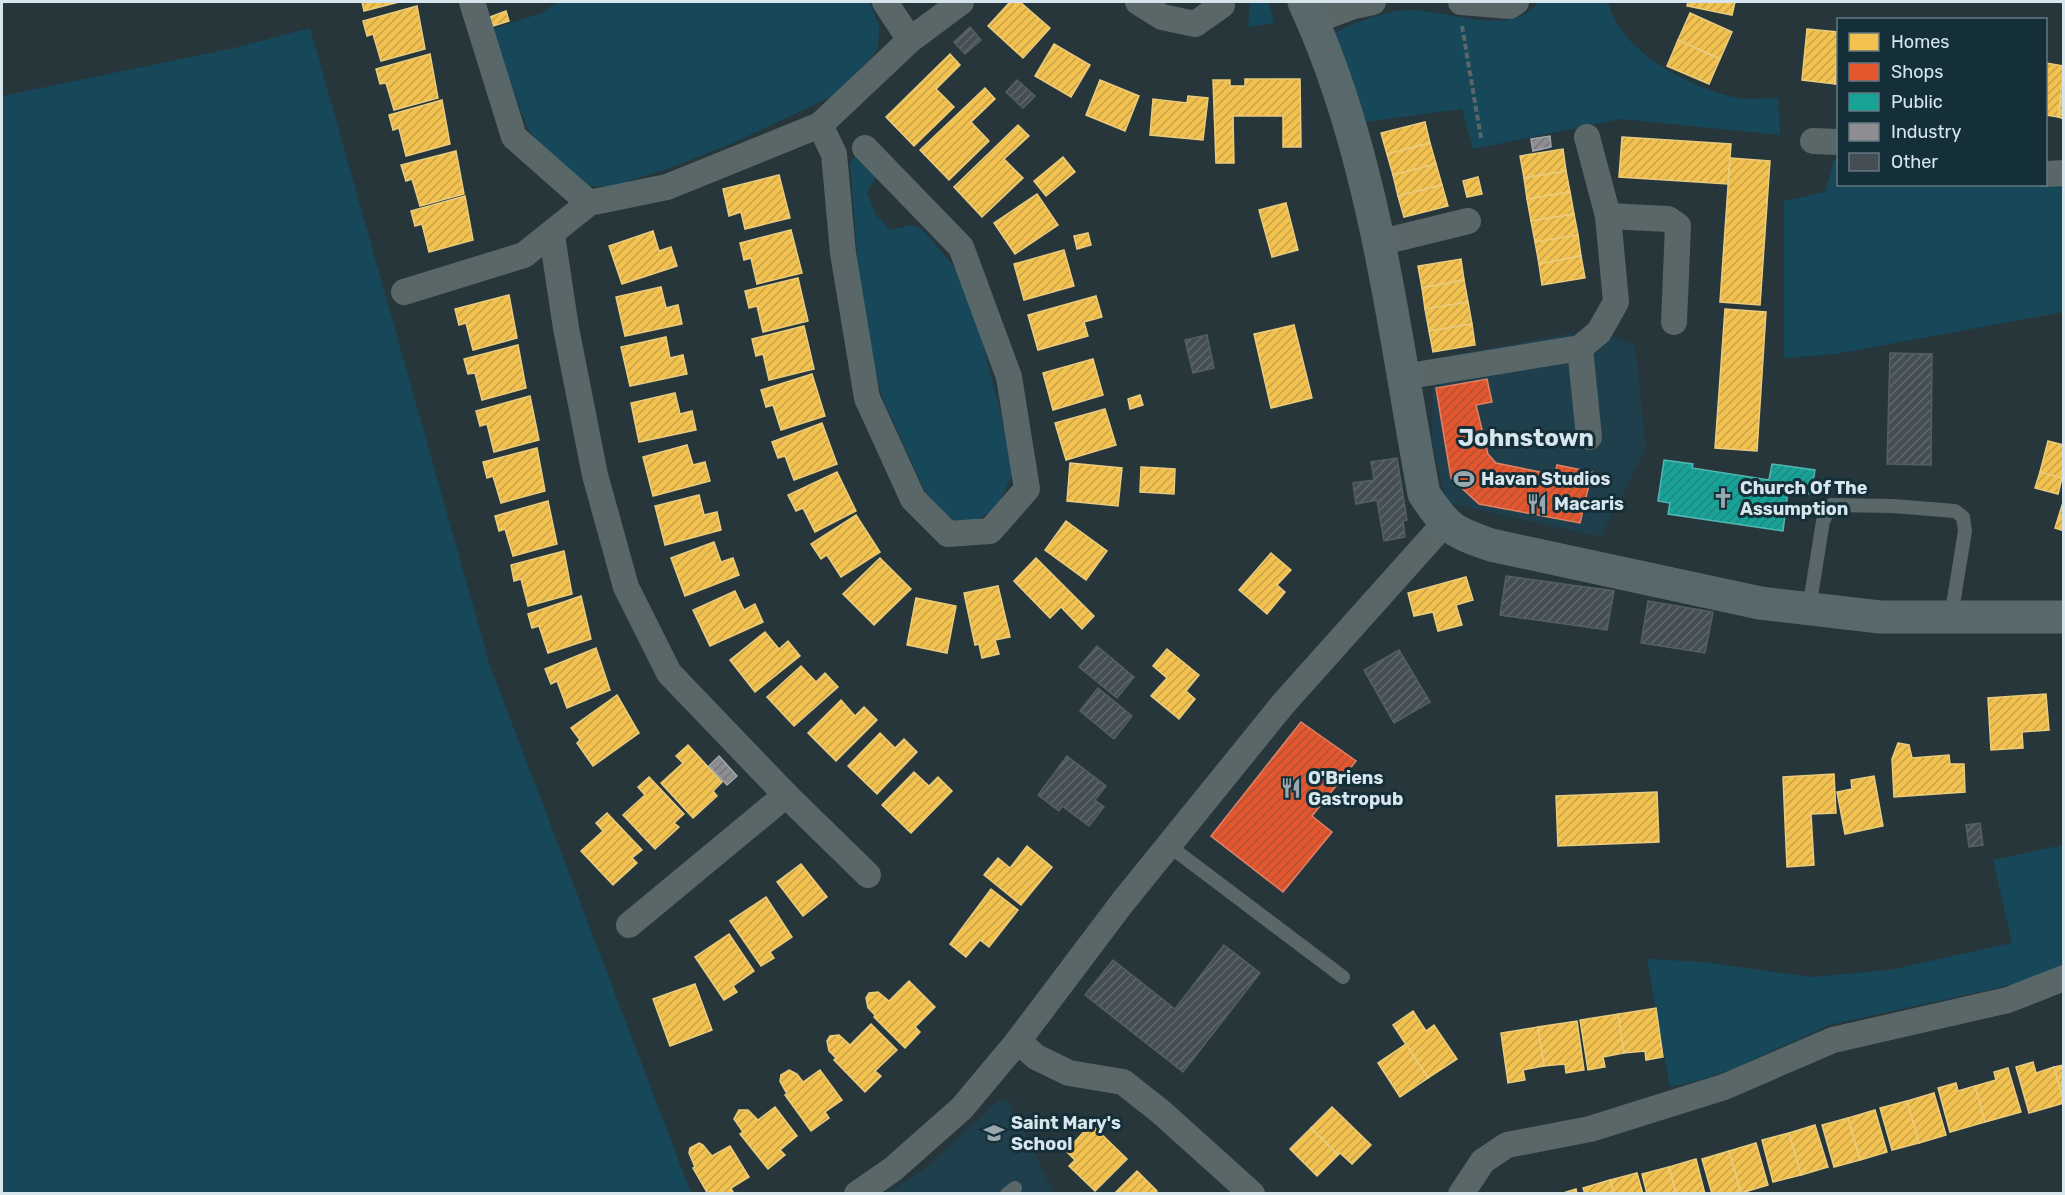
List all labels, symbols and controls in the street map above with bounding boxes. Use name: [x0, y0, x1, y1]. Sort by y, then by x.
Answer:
legend: [1837, 18, 2047, 186]
text: Homes: [1891, 31, 1949, 53]
text: Shops: [1891, 61, 1943, 83]
text: Public: [1891, 91, 1943, 113]
text: Industry: [1891, 121, 1961, 143]
text: Other: [1891, 151, 1938, 173]
district label: Johnstown: [1458, 424, 1594, 452]
sports icon: Havan Studios: [1452, 467, 1476, 491]
place label: Havan Studios: [1481, 468, 1610, 490]
place label: Church Of The Assumption: [1740, 477, 1868, 520]
church icon: Church Of The Assumption: [1711, 486, 1735, 510]
restaurant icon: Macaris: [1525, 492, 1549, 516]
place label: Macaris: [1554, 493, 1624, 515]
place label: O'Briens Gastropub: [1308, 767, 1403, 810]
restaurant icon: O'Briens Gastropub: [1279, 776, 1303, 800]
place label: Saint Mary's School: [1011, 1112, 1121, 1155]
school or university icon: Saint Mary's School: [982, 1121, 1006, 1145]

